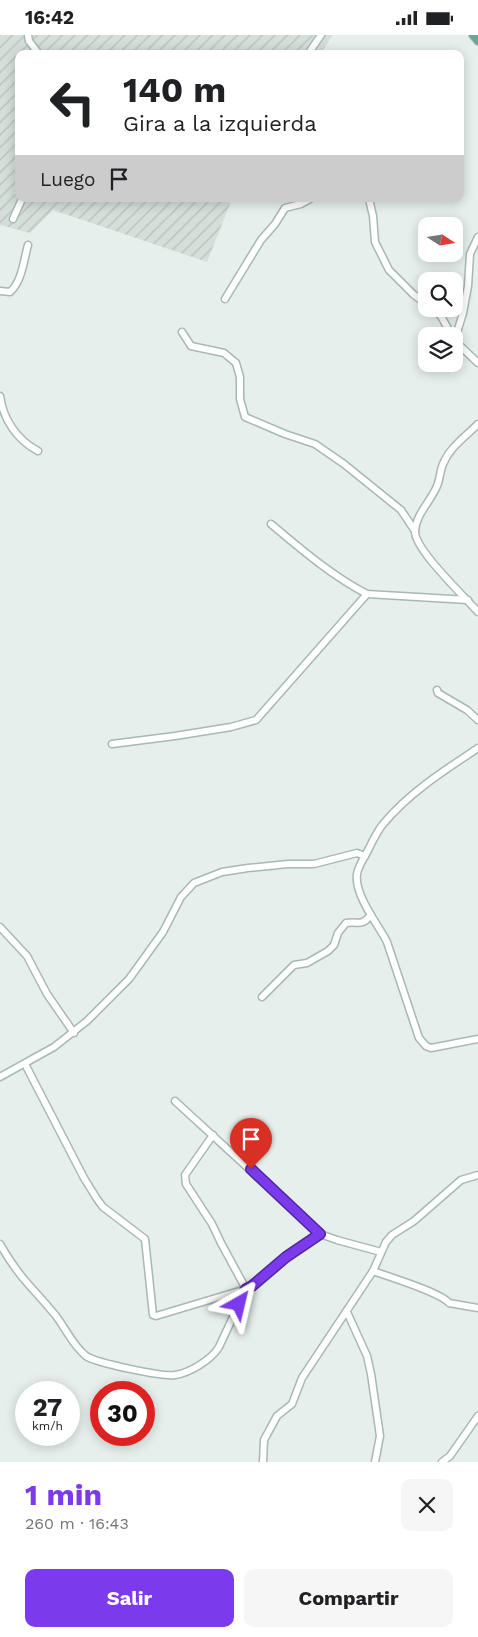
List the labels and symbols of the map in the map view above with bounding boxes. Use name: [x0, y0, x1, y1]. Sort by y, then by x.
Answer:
north arrow: [418, 217, 462, 263]
pin: [230, 1118, 272, 1169]
position arrow: [212, 1277, 264, 1329]
speed limit sign: 30: [90, 1381, 155, 1446]

